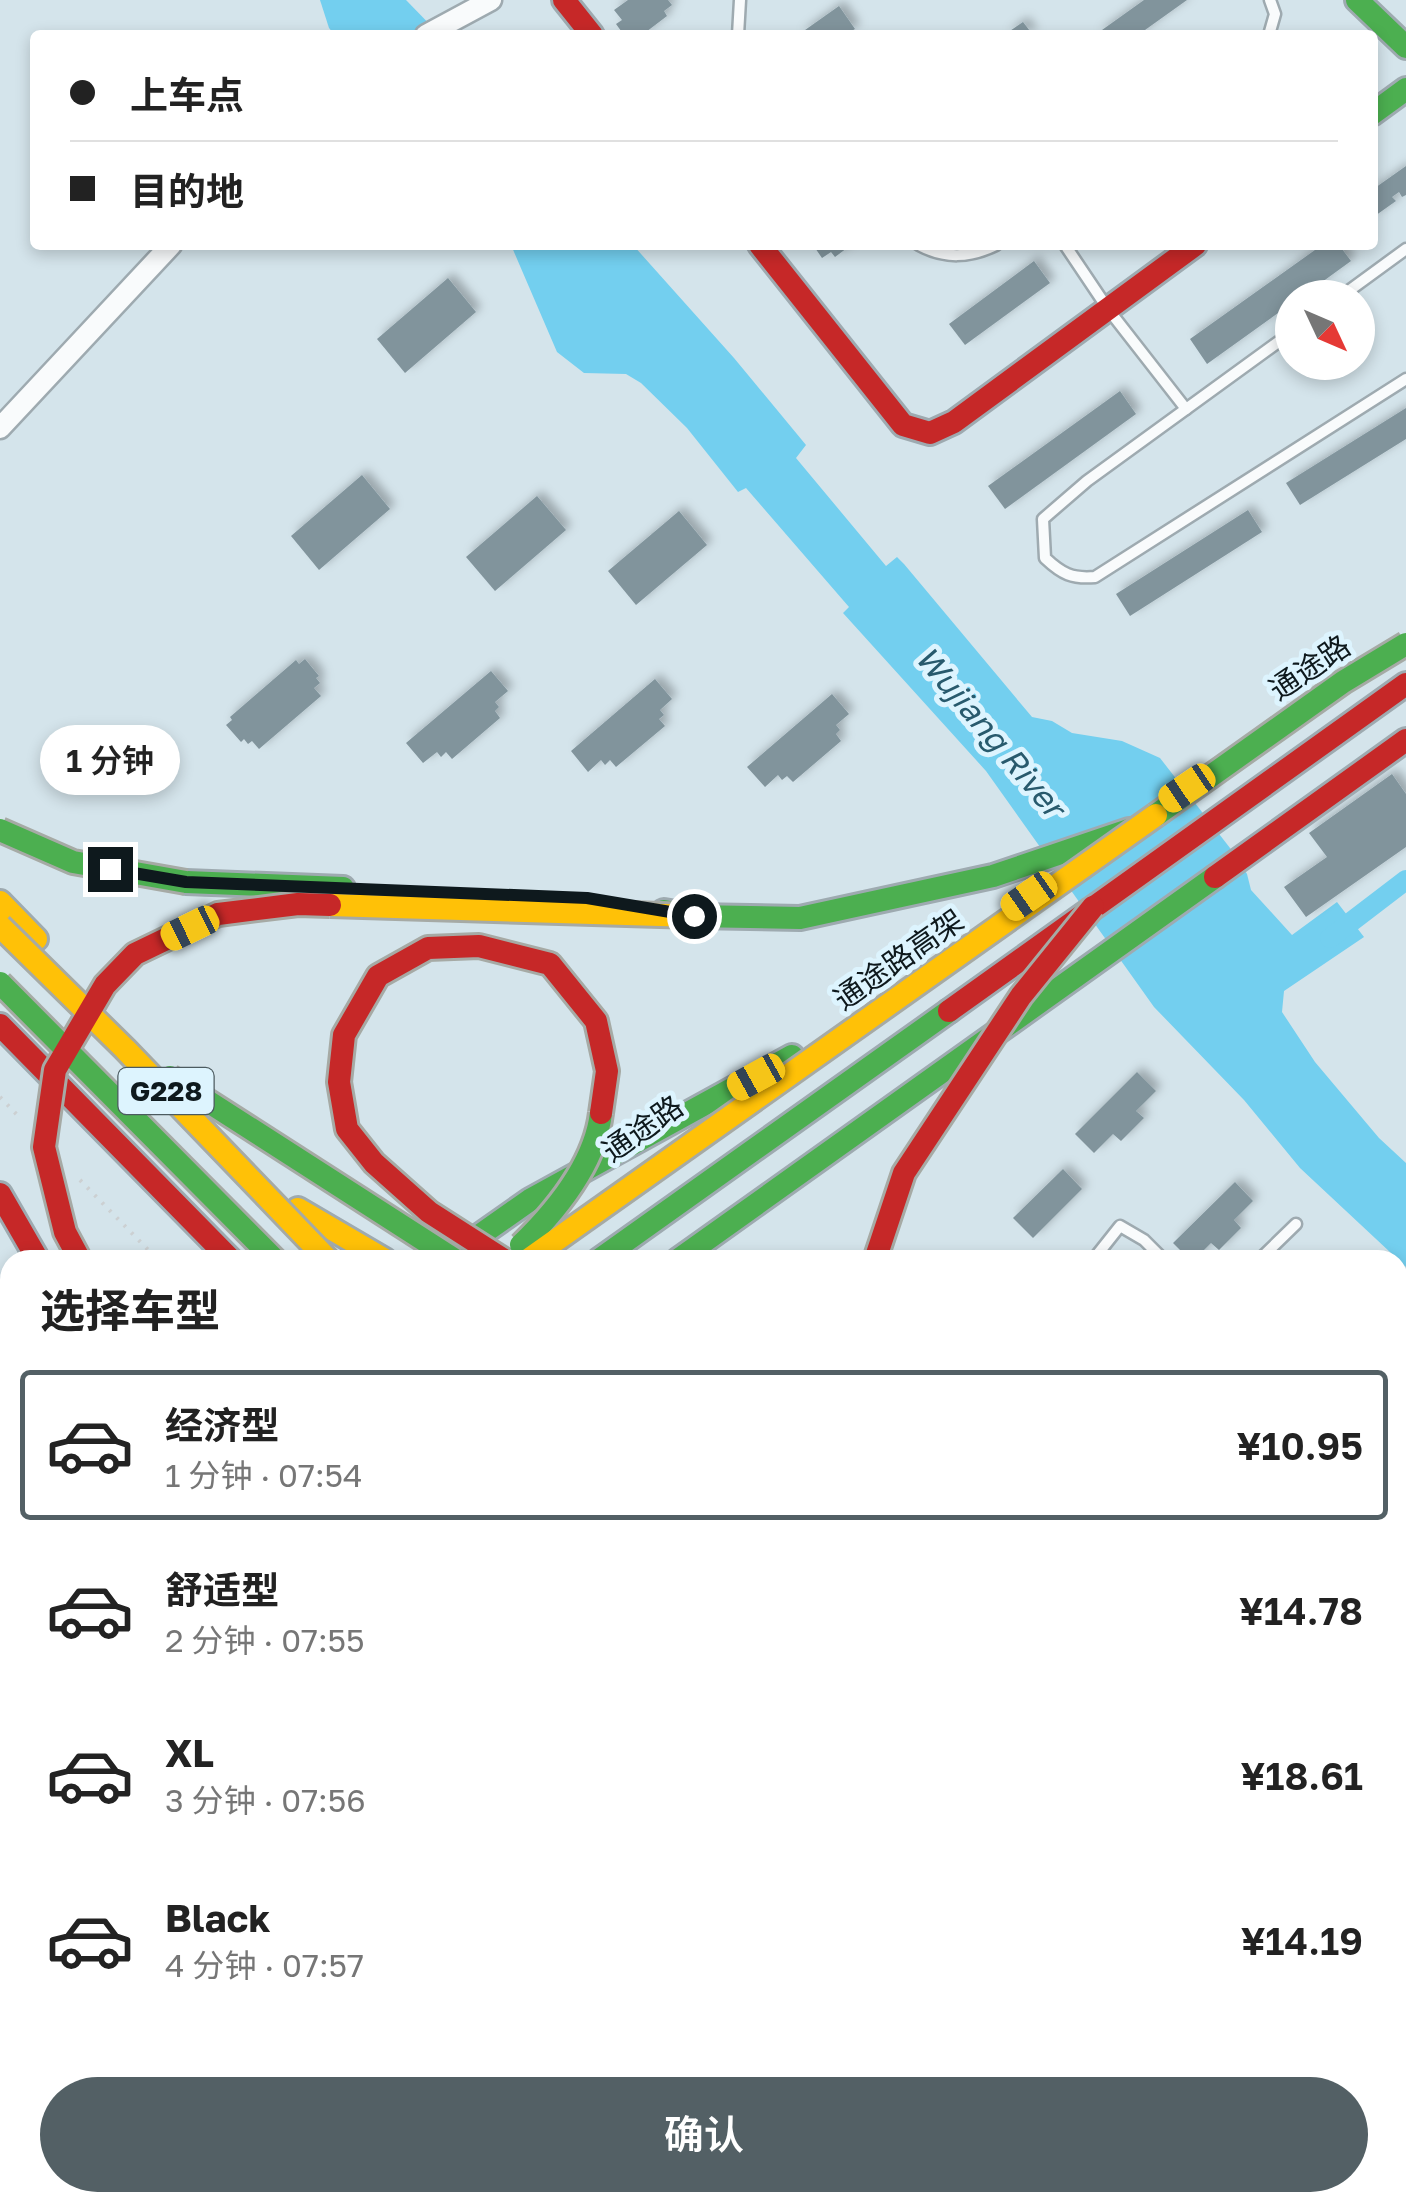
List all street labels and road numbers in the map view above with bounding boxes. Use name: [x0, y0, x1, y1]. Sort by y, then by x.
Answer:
street label: 通途路: [1262, 627, 1357, 707]
street label: 通途路高架: [827, 901, 970, 1017]
road number: G228: [119, 1068, 214, 1114]
street label: 通途路: [595, 1088, 690, 1169]

